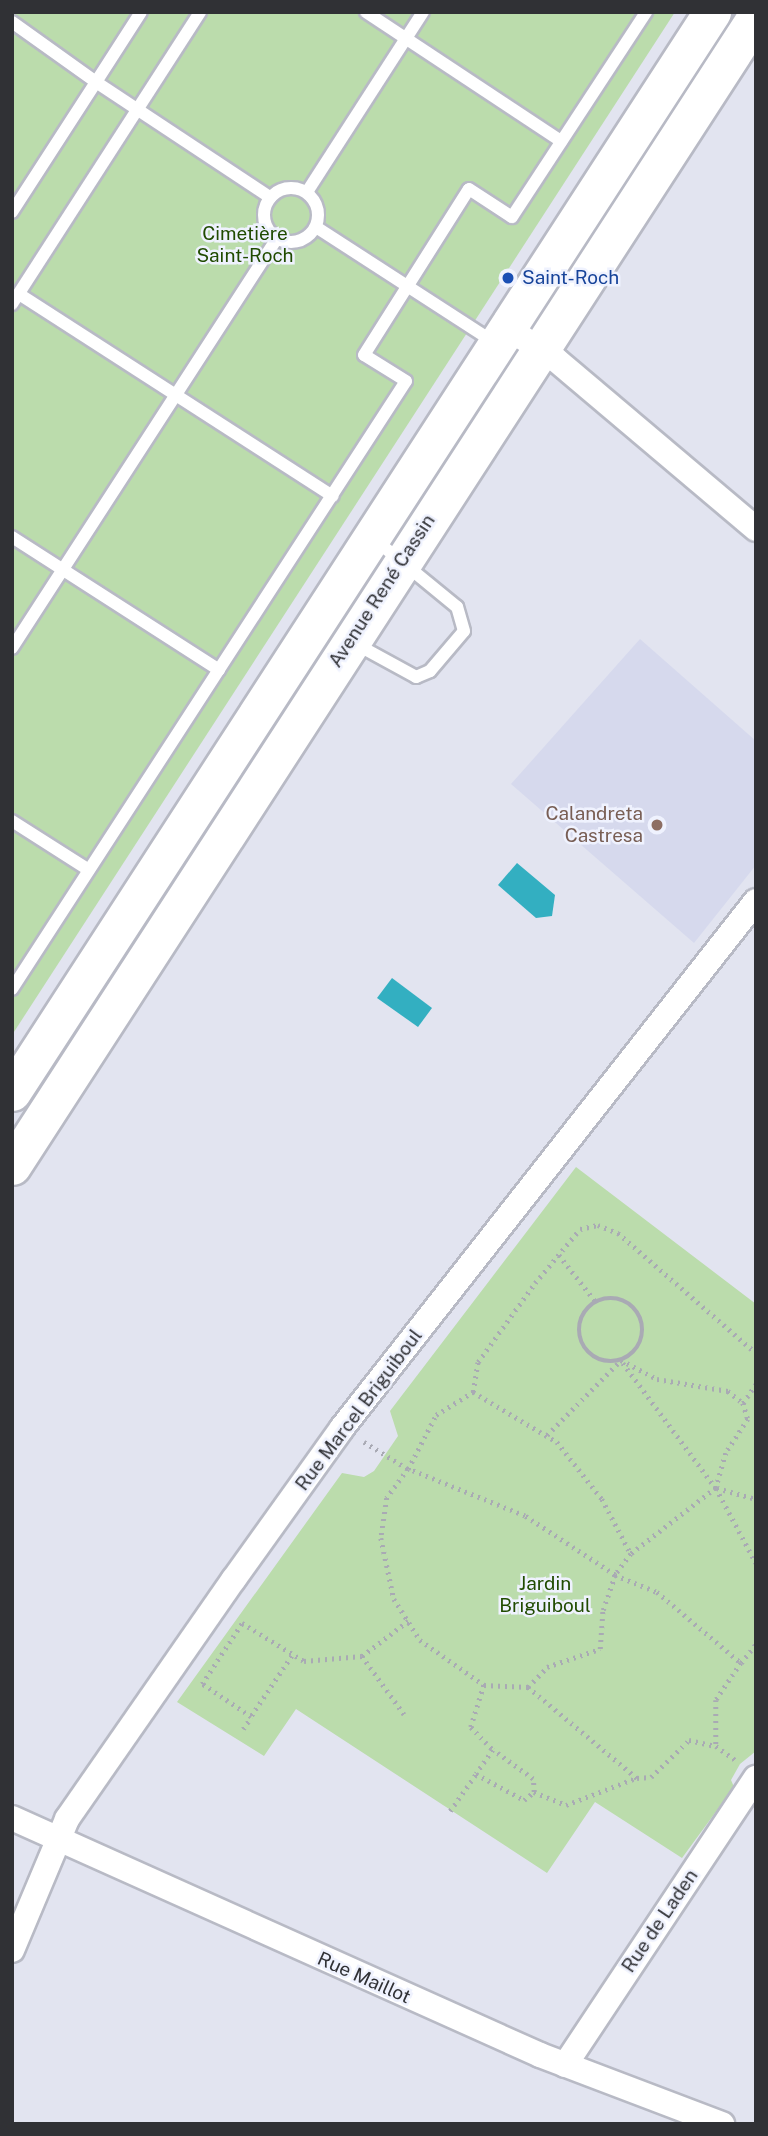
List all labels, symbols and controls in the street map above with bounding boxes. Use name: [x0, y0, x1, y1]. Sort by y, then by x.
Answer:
park label: Cimetière Saint-Roch: [196, 223, 294, 267]
place label: Saint-Roch: [522, 267, 619, 289]
marker: Saint-Roch: [500, 270, 516, 286]
street label: Avenue René Cassin: [324, 510, 440, 672]
place label: Calandreta Castresa: [546, 803, 643, 847]
marker: Calandreta Castresa: [649, 817, 665, 833]
street label: Rue Marcel Briguiboul: [291, 1325, 427, 1495]
park label: Jardin Briguiboul: [499, 1573, 591, 1617]
street label: Rue de Laden: [617, 1865, 703, 1977]
street label: Rue Maillot: [314, 1947, 414, 2009]

